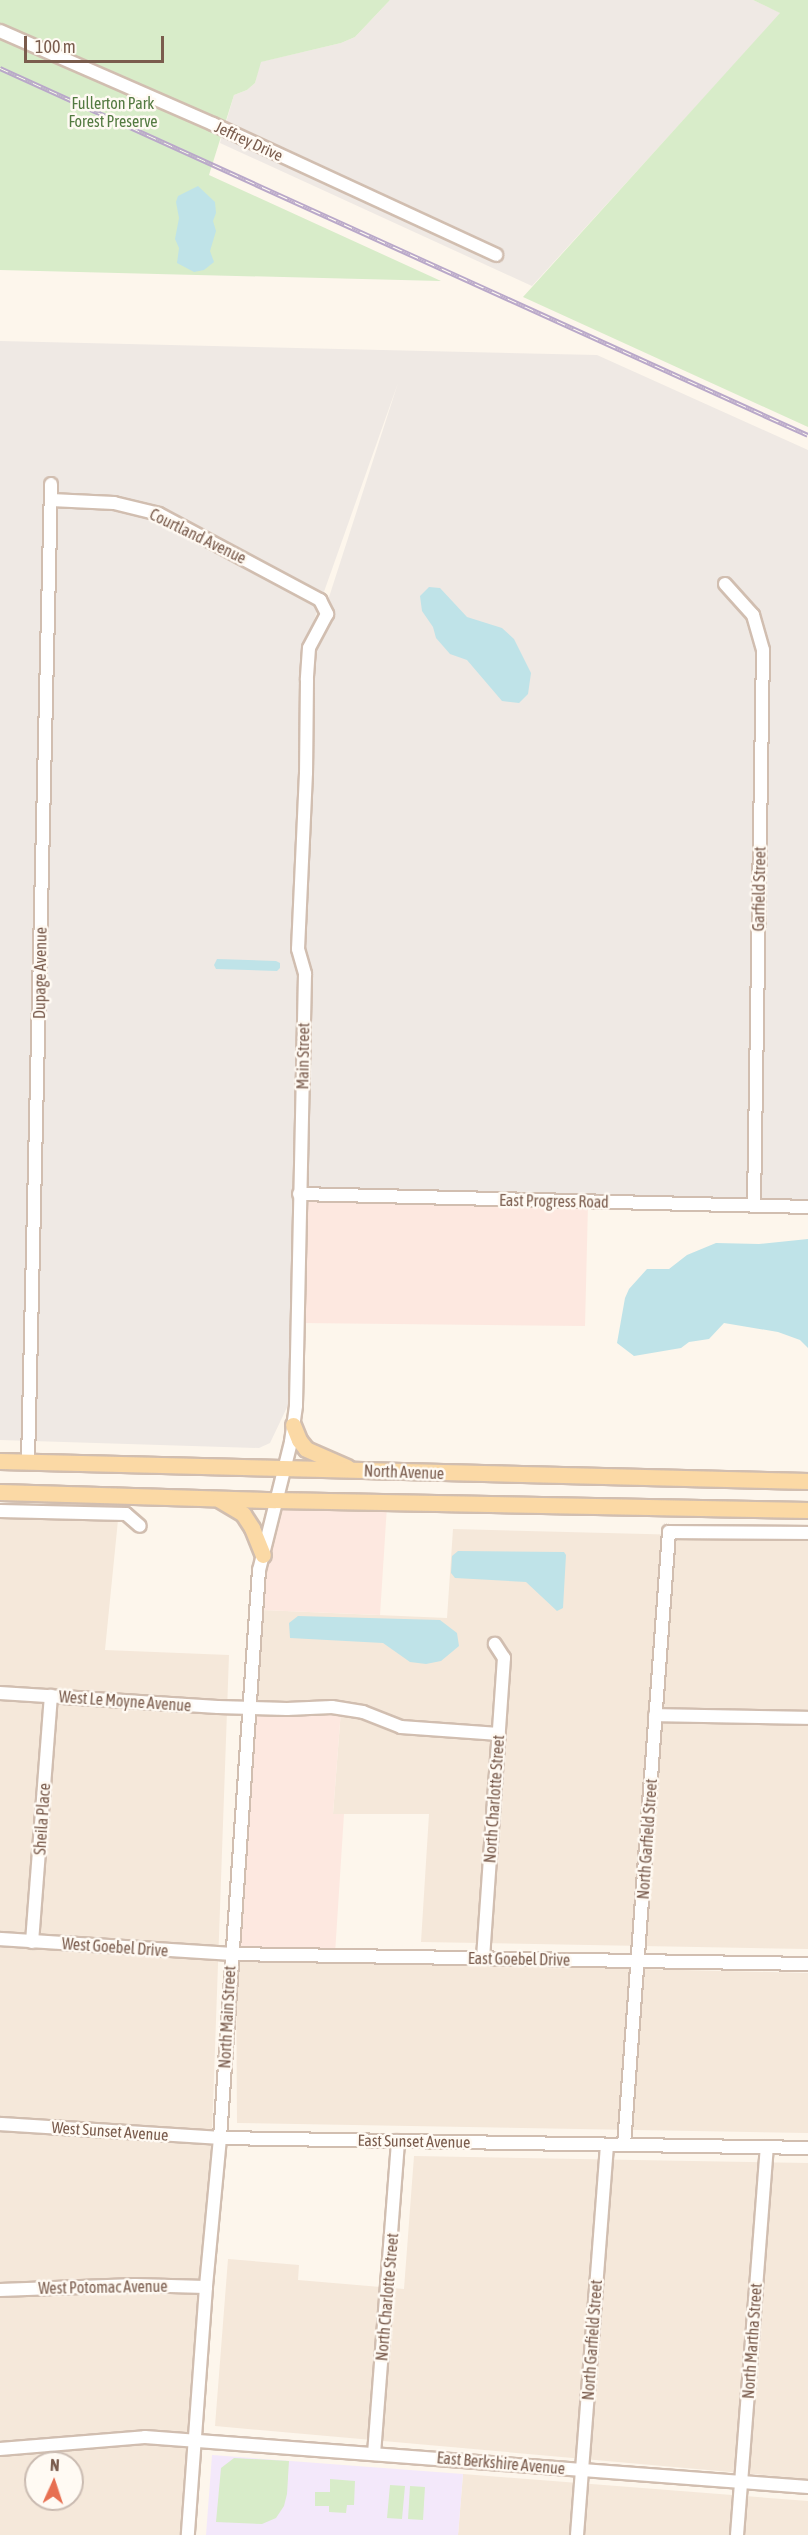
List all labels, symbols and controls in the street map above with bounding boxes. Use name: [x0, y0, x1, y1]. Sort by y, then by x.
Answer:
scale bar: [27, 24, 166, 62]
text: 100 m: [35, 36, 76, 57]
park label: Fullerton Park Forest Preserve: [68, 93, 158, 131]
street label: Jeffrey Drive: [212, 117, 286, 165]
street label: Courtland Avenue: [147, 504, 249, 568]
street label: Garfield Street: [749, 846, 769, 932]
street label: Dupage Avenue: [30, 927, 50, 1019]
street label: Main Street: [293, 1022, 313, 1090]
street label: East Progress Road: [499, 1190, 609, 1212]
street label: North Avenue: [364, 1461, 444, 1483]
street label: West Le Moyne Avenue: [58, 1687, 192, 1715]
street label: North Charlotte Street: [480, 1734, 508, 1864]
street label: North Garfield Street: [633, 1778, 661, 1900]
street label: Sheila Place: [30, 1782, 54, 1856]
street label: West Goebel Drive: [61, 1934, 169, 1960]
street label: East Goebel Drive: [468, 1949, 570, 1969]
street label: North Main Street: [215, 1965, 239, 2069]
street label: West Sunset Avenue: [51, 2117, 169, 2145]
street label: East Sunset Avenue: [357, 2130, 471, 2152]
street label: North Charlotte Street: [372, 2232, 402, 2362]
street label: West Potomac Avenue: [38, 2276, 168, 2298]
street label: North Garfield Street: [578, 2279, 606, 2401]
street label: North Martha Street: [738, 2283, 766, 2399]
street label: East Berkshire Avenue: [436, 2448, 566, 2478]
north arrow: [24, 2451, 84, 2511]
text: N: [50, 2456, 60, 2474]

